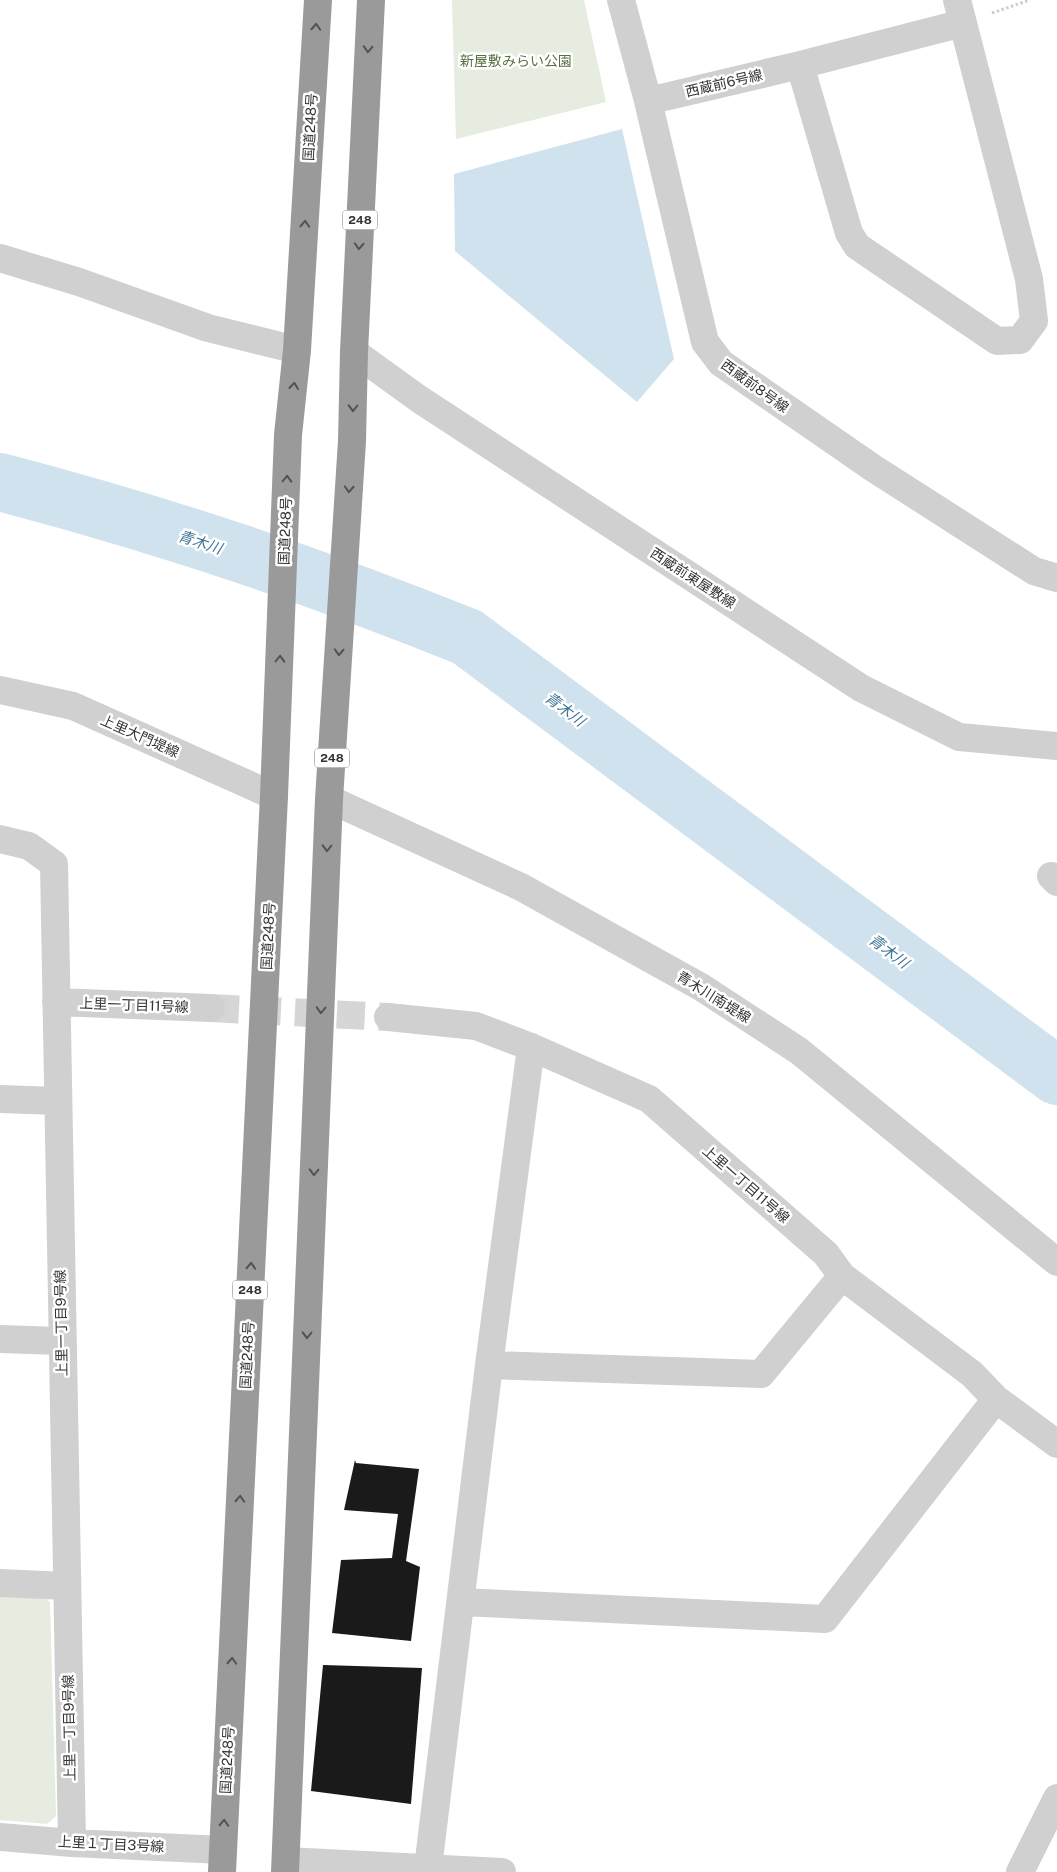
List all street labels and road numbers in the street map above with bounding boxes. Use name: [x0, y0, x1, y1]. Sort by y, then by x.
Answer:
street label: 西蔵前6号線: [684, 66, 764, 100]
street label: 国道248号: [300, 93, 320, 161]
road number: 248: [342, 210, 378, 230]
street label: 西蔵前8号線: [718, 356, 792, 416]
street label: 国道248号: [276, 497, 294, 565]
street label: 西蔵前東屋敷線: [648, 545, 738, 611]
street label: 上里大門堤線: [98, 712, 182, 760]
road number: 248: [314, 748, 350, 768]
street label: 国道248号: [258, 902, 278, 970]
street label: 青木川南堤線: [674, 968, 754, 1026]
street label: 上里一丁目11号線: [79, 995, 189, 1015]
street label: 上里一丁目11号線: [699, 1142, 793, 1226]
street label: 上里一丁目9号線: [52, 1269, 70, 1377]
road number: 248: [232, 1280, 268, 1300]
street label: 国道248号: [237, 1321, 257, 1389]
street label: 上里一丁目9号線: [60, 1674, 78, 1782]
street label: 国道248号: [217, 1726, 237, 1794]
street label: 上里１丁目3号線: [57, 1833, 165, 1855]

